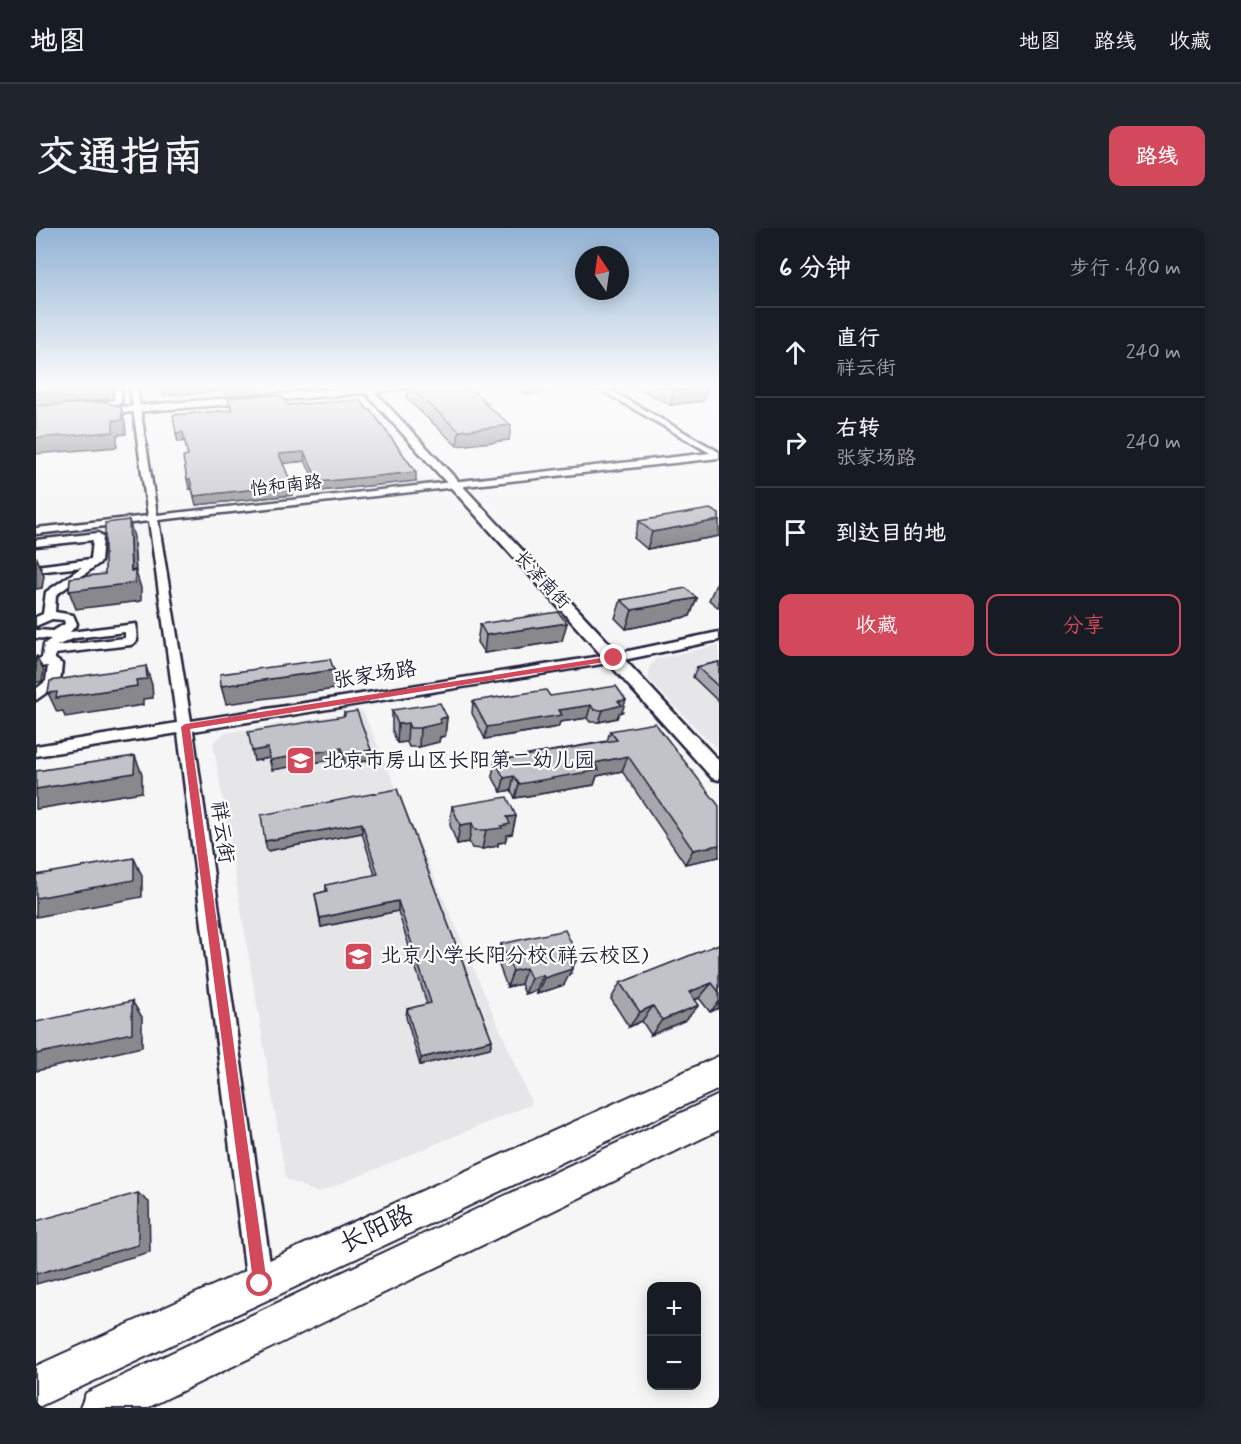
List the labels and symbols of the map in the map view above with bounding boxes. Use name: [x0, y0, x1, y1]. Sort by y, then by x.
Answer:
north arrow: [575, 246, 629, 300]
street label: 怡和南路: [249, 470, 323, 502]
street label: 长泽南街: [509, 545, 575, 615]
route end: [600, 644, 626, 670]
street label: 张家场路: [331, 655, 419, 695]
school or university icon: 北京市房山区长阳第二幼儿园: [285, 745, 317, 777]
place label: 北京市房山区长阳第二幼儿园: [322, 747, 595, 775]
street label: 祥云街: [204, 799, 240, 865]
school or university icon: 北京小学长阳分校(祥云校区): [343, 940, 375, 972]
place label: 北京小学长阳分校(祥云校区): [380, 942, 649, 970]
street label: 长阳路: [334, 1198, 420, 1262]
route start: [246, 1270, 272, 1296]

